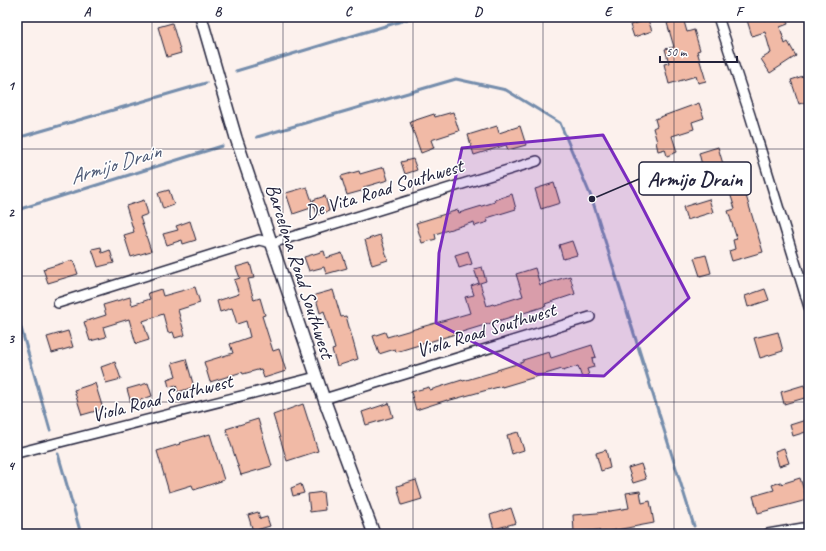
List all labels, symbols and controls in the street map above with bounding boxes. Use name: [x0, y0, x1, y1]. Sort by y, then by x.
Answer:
text: A: [84, 4, 92, 20]
text: B: [215, 4, 223, 20]
text: C: [345, 4, 353, 20]
text: D: [474, 4, 483, 20]
text: E: [605, 4, 614, 20]
text: F: [736, 4, 745, 20]
scale bar: [660, 38, 737, 64]
text: 50 m: [666, 44, 688, 60]
text: 1: [8, 78, 16, 94]
water label: Armijo Drain: [67, 137, 165, 190]
street label: De Vita Road Southwest: [302, 152, 468, 225]
callout: Armijo Drain: [639, 162, 751, 195]
text: Armijo Drain: [648, 166, 743, 192]
street label: Barcelona Road Southwest: [260, 181, 341, 364]
text: 2: [8, 205, 15, 221]
street label: Viola Road Southwest: [413, 296, 561, 363]
text: 3: [8, 331, 15, 347]
street label: Viola Road Southwest: [89, 368, 237, 428]
text: 4: [8, 458, 16, 474]

